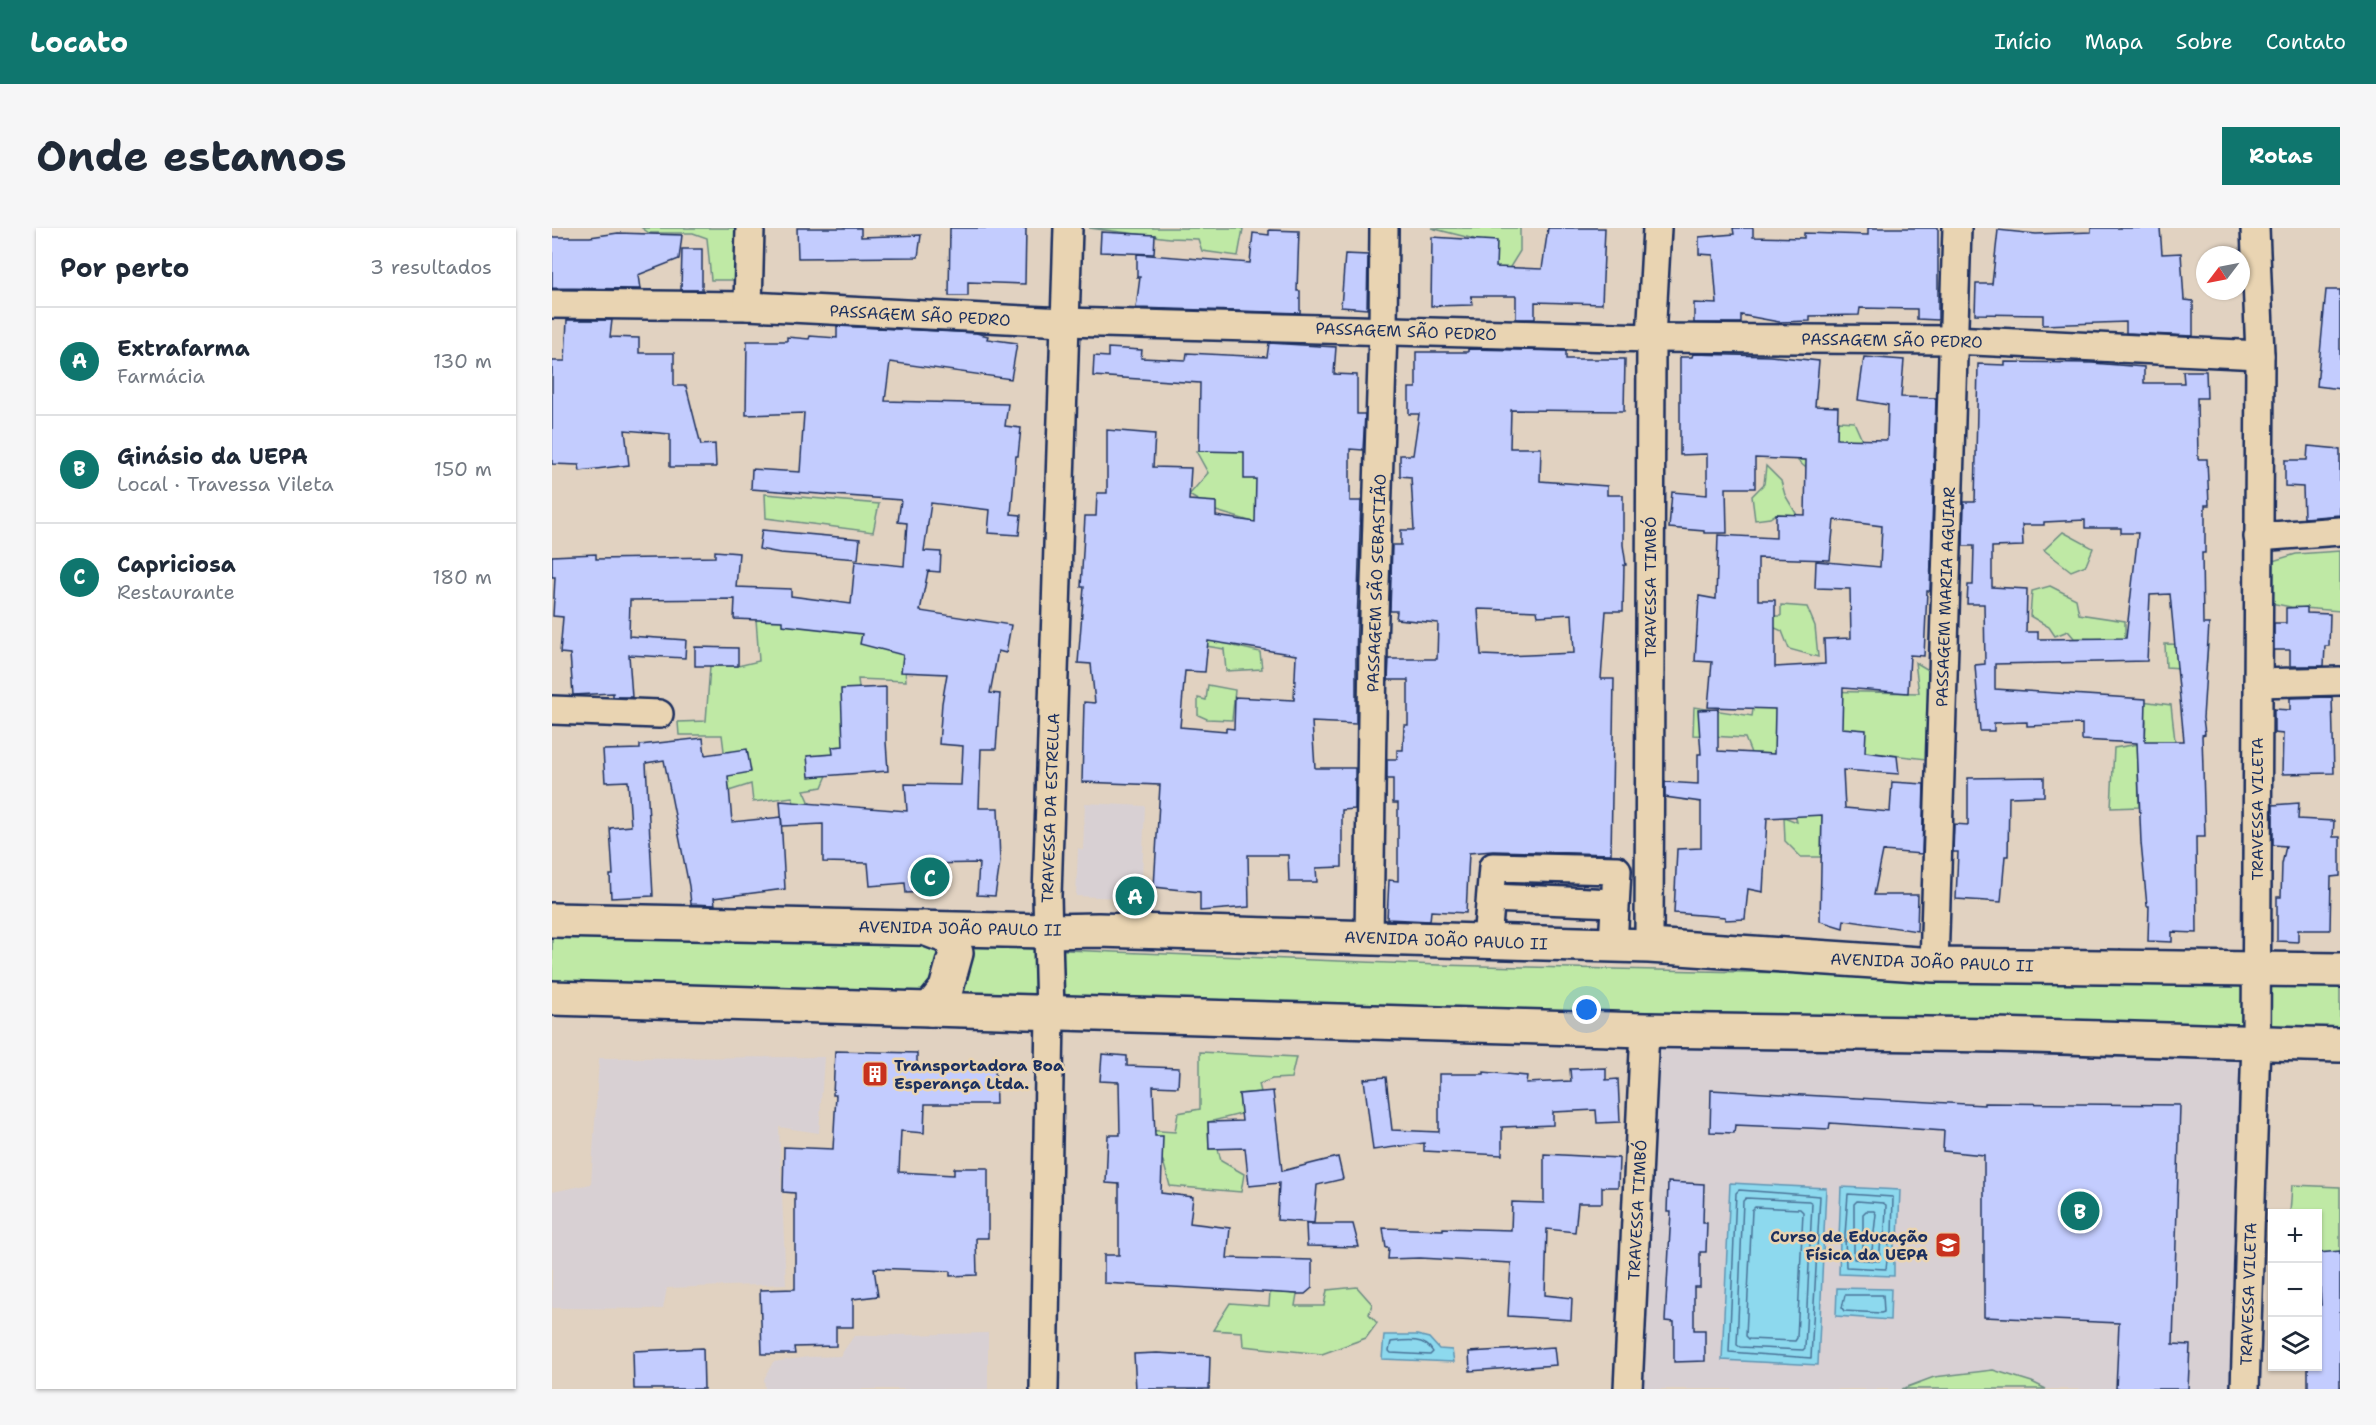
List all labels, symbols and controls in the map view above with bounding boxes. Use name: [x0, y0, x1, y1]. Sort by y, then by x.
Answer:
text: Locato: [30, 23, 128, 61]
text: Início: [1994, 28, 2052, 56]
text: Mapa: [2085, 28, 2143, 56]
text: Sobre: [2176, 28, 2233, 56]
text: Contato: [2266, 28, 2346, 56]
button: Rotas: [2222, 127, 2340, 185]
text: Onde estamos: [36, 128, 347, 184]
north arrow: [2196, 246, 2250, 300]
text: Por perto: [60, 250, 189, 285]
text: 3 resultados: [370, 254, 492, 280]
street label: PASSAGEM SÃO PEDRO: [829, 299, 1011, 331]
street label: PASSAGEM SÃO PEDRO: [1315, 317, 1497, 345]
street label: PASSAGEM SÃO PEDRO: [1801, 327, 1983, 353]
text: Extrafarma: [117, 334, 250, 363]
text: A: [72, 348, 87, 374]
text: 130 m: [433, 348, 492, 374]
text: Farmácia: [117, 363, 205, 389]
text: Ginásio da UEPA: [117, 442, 308, 471]
text: B: [73, 456, 86, 482]
text: 150 m: [434, 456, 492, 482]
text: Local · Travessa Vileta: [117, 471, 334, 497]
street label: PASSAGEM SÃO SEBASTIÃO: [1361, 473, 1391, 693]
street label: PASSAGEM MARIA AGUIAR: [1931, 487, 1960, 708]
street label: TRAVESSA TIMBÓ: [1640, 517, 1661, 657]
text: Capriciosa: [117, 550, 236, 579]
text: C: [73, 564, 86, 590]
text: 180 m: [432, 564, 492, 590]
text: Restaurante: [117, 579, 235, 605]
street label: TRAVESSA DA ESTRELLA: [1037, 713, 1064, 903]
street label: TRAVESSA VILETA: [2247, 737, 2268, 881]
pin: C: [910, 854, 950, 900]
pin: A: [1116, 874, 1154, 918]
street label: AVENIDA JOÃO PAULO II: [858, 915, 1062, 941]
street label: AVENIDA JOÃO PAULO II: [1344, 925, 1548, 955]
street label: AVENIDA JOÃO PAULO II: [1830, 947, 2034, 977]
your location: [1572, 995, 1601, 1024]
place label: Transportadora Boa Esperança Ltda.: [894, 1055, 1064, 1094]
building icon: Transportadora Boa Esperança Ltda.: [860, 1059, 890, 1089]
street label: TRAVESSA TIMBÓ: [1623, 1139, 1652, 1281]
pin: B: [2060, 1188, 2099, 1234]
map controls: [2268, 1209, 2322, 1371]
button: +: [2268, 1209, 2322, 1263]
street label: TRAVESSA VILETA: [2236, 1222, 2261, 1366]
place label: Curso de Educação Física da UEPA: [1770, 1226, 1928, 1265]
school or university icon: Curso de Educação Física da UEPA: [1933, 1230, 1963, 1260]
button: −: [2268, 1263, 2322, 1317]
button: layers: [2268, 1317, 2322, 1371]

